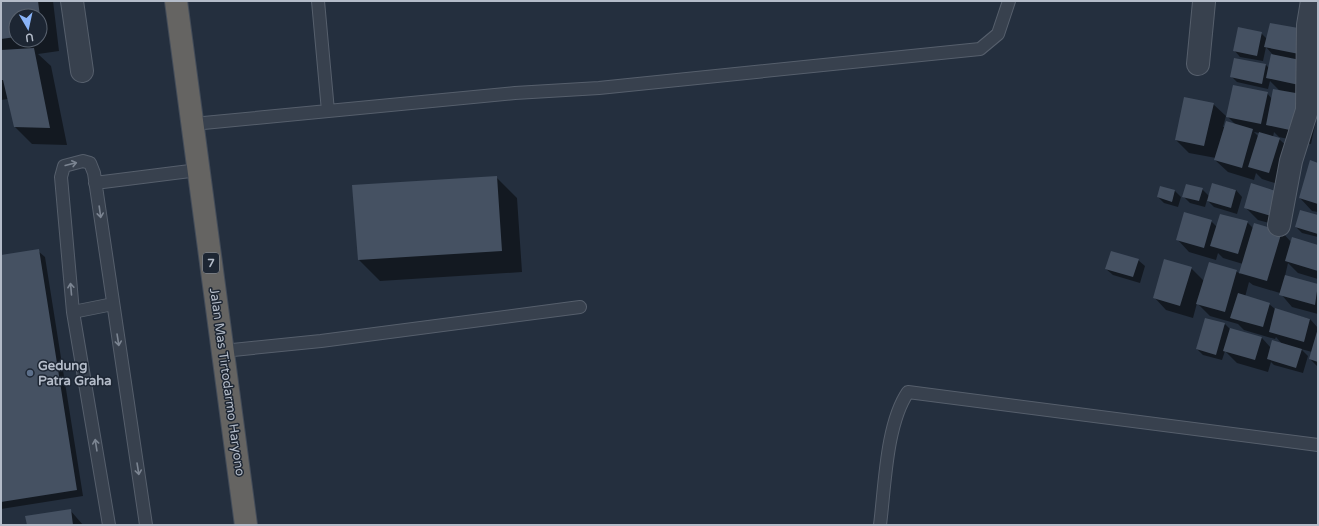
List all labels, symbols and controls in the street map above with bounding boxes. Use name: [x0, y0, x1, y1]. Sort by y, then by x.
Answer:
north arrow: [8, 8, 48, 48]
text: U: [24, 30, 35, 44]
one-way arrow: [65, 160, 78, 167]
one-way arrow: [96, 205, 104, 218]
road number: 7: [203, 253, 219, 273]
one-way arrow: [68, 283, 75, 296]
street label: Jalan Mas Tirtodarmo Haryono: [206, 287, 248, 477]
one-way arrow: [114, 334, 122, 347]
place label: Gedung Patra Graha: [38, 358, 112, 389]
marker: Gedung Patra Graha: [25, 368, 35, 378]
one-way arrow: [92, 439, 100, 452]
one-way arrow: [134, 462, 142, 475]

